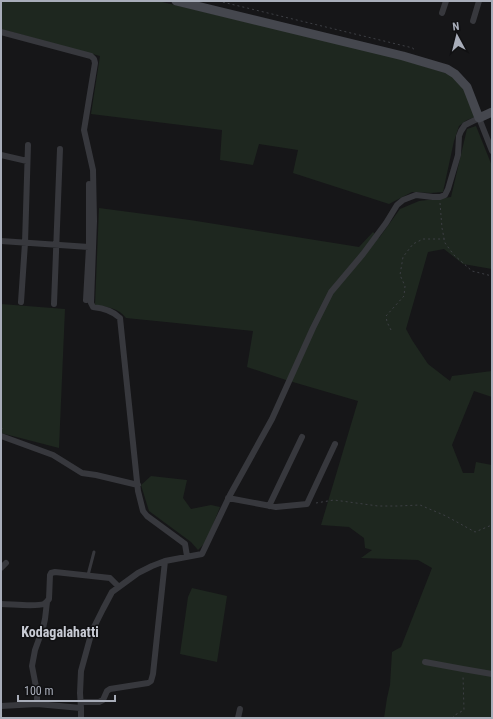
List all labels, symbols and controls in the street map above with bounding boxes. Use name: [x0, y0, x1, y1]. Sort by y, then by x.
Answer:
north arrow: [437, 16, 477, 56]
text: N: [452, 20, 460, 33]
district label: Kodagalahatti: [21, 624, 99, 640]
scale bar: [18, 677, 115, 703]
text: 100 m: [24, 684, 54, 698]

